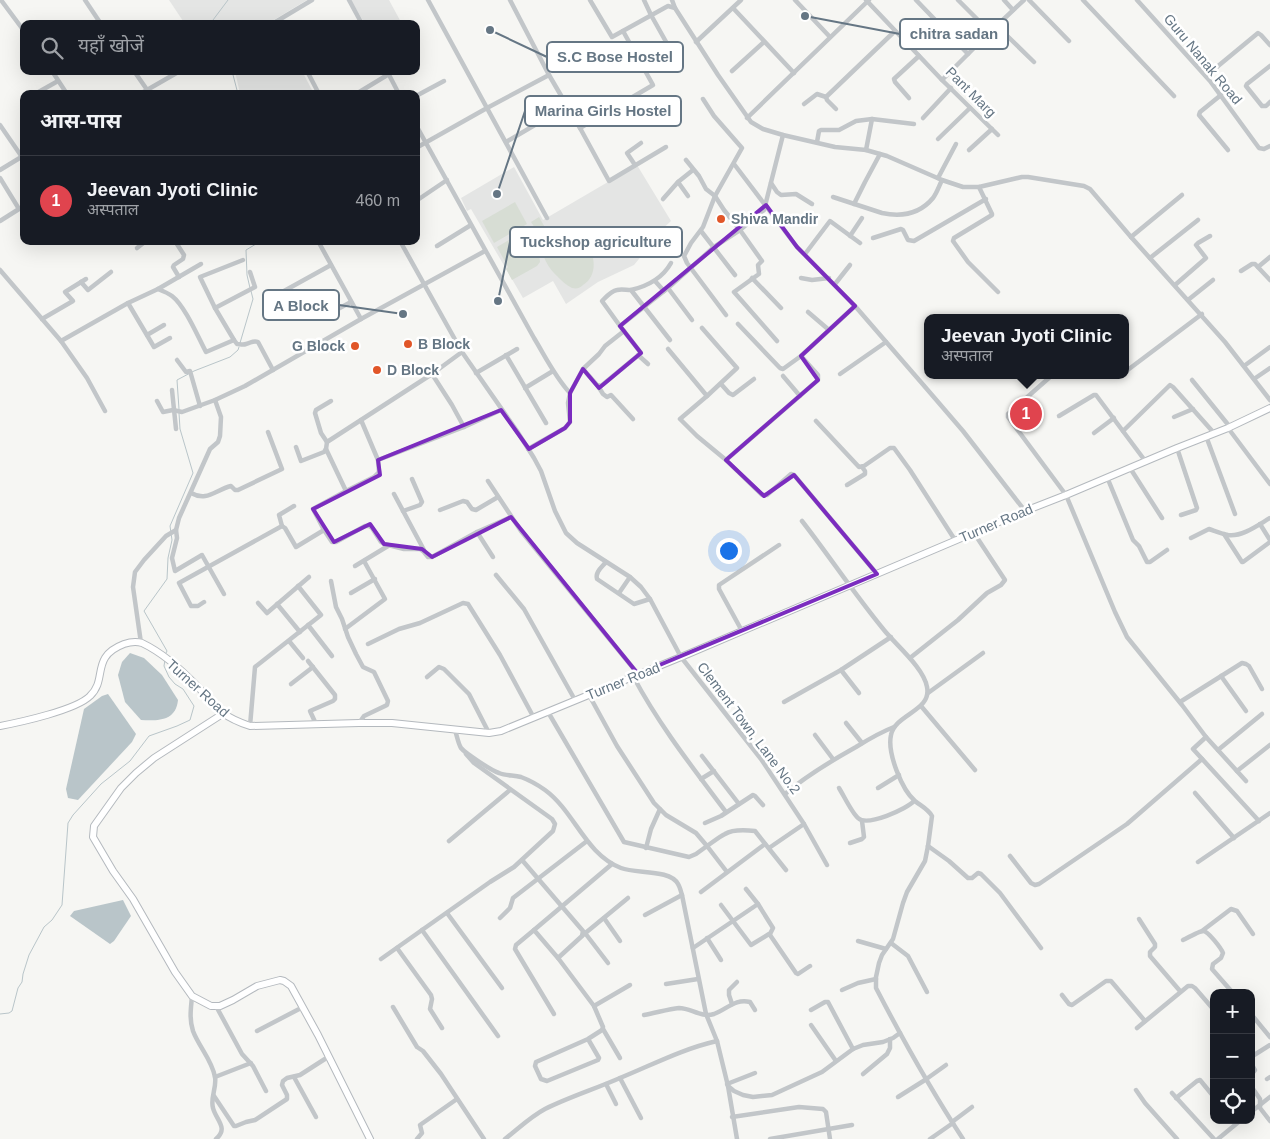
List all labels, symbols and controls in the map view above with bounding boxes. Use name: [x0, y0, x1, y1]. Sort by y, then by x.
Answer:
street label: Guru Nanak Road: [1161, 11, 1245, 107]
callout: chitra sadan: [900, 19, 1008, 49]
search box: [20, 20, 420, 75]
text: chitra sadan: [910, 25, 998, 42]
icon: search: [38, 34, 66, 62]
text: यहाँ खोजें: [78, 35, 144, 56]
callout: S.C Bose Hostel: [547, 42, 683, 72]
text: S.C Bose Hostel: [557, 48, 673, 65]
street label: Pant Marg: [943, 64, 999, 120]
callout: Marina Girls Hostel: [525, 96, 681, 126]
text: Marina Girls Hostel: [535, 102, 671, 119]
text: आस-पास: [40, 109, 121, 132]
text: Jeevan Jyoti Clinic: [87, 179, 258, 200]
text: 1: [52, 192, 60, 209]
text: 460 m: [356, 192, 400, 209]
text: अस्पताल: [87, 201, 139, 218]
place label: Shiva Mandir: [731, 211, 819, 227]
marker: Shiva Mandir: [715, 213, 727, 225]
callout: Tuckshop agriculture: [510, 227, 682, 257]
text: Tuckshop agriculture: [520, 233, 672, 250]
callout: A Block: [263, 290, 339, 320]
text: A Block: [273, 297, 329, 314]
popup: [924, 314, 1129, 379]
text: Jeevan Jyoti Clinic: [941, 325, 1112, 346]
place label: B Block: [418, 336, 470, 352]
place label: G Block: [292, 338, 345, 354]
marker: B Block: [402, 338, 414, 350]
marker: G Block: [349, 340, 361, 352]
text: अस्पताल: [941, 347, 993, 364]
place label: D Block: [387, 362, 439, 378]
marker: D Block: [371, 364, 383, 376]
pin: 1: [1010, 395, 1042, 433]
street label: Turner Road: [957, 500, 1035, 546]
your location: [716, 538, 742, 564]
street label: Turner Road: [164, 656, 232, 720]
street label: Turner Road: [584, 659, 662, 703]
street label: Clement Town, Lane No.2: [694, 659, 804, 797]
map controls: [1210, 989, 1255, 1124]
button: +: [1210, 989, 1255, 1034]
button: −: [1210, 1034, 1255, 1079]
button: locate: [1210, 1079, 1255, 1124]

